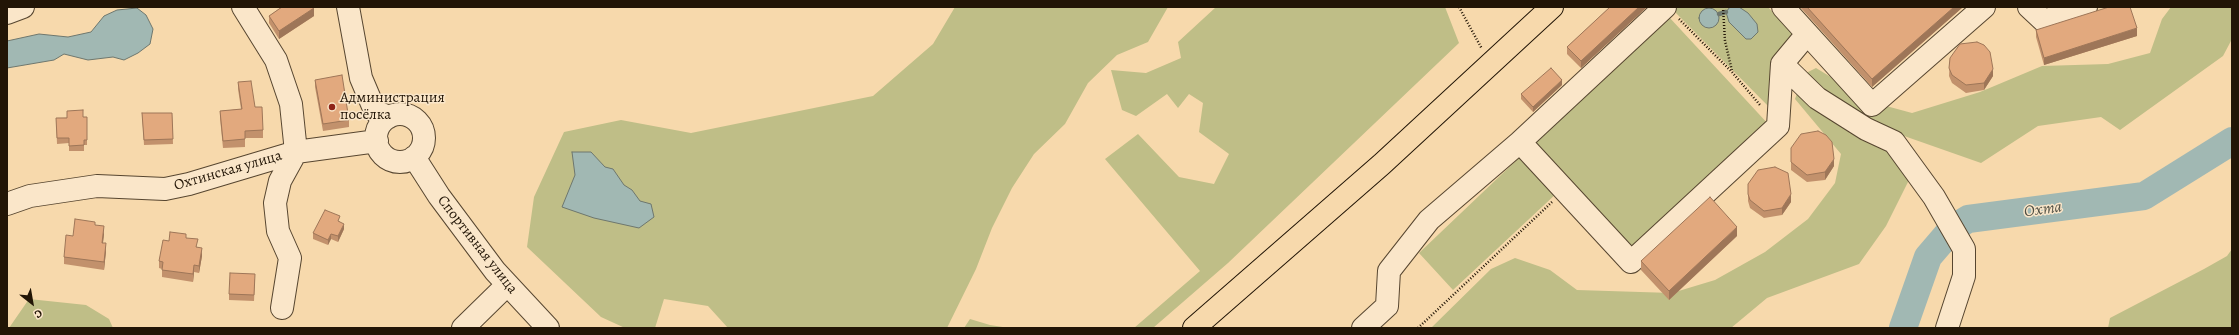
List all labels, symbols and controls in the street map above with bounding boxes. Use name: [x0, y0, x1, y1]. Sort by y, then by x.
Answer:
place label: Администрация посёлка: [340, 89, 445, 124]
marker: Администрация посёлка: [327, 102, 337, 112]
street label: Охтинская улица: [172, 147, 284, 195]
street label: Спортивная улица: [433, 192, 521, 298]
water label: Охта: [2023, 198, 2063, 222]
north arrow: [12, 283, 52, 323]
text: С: [32, 306, 45, 322]

